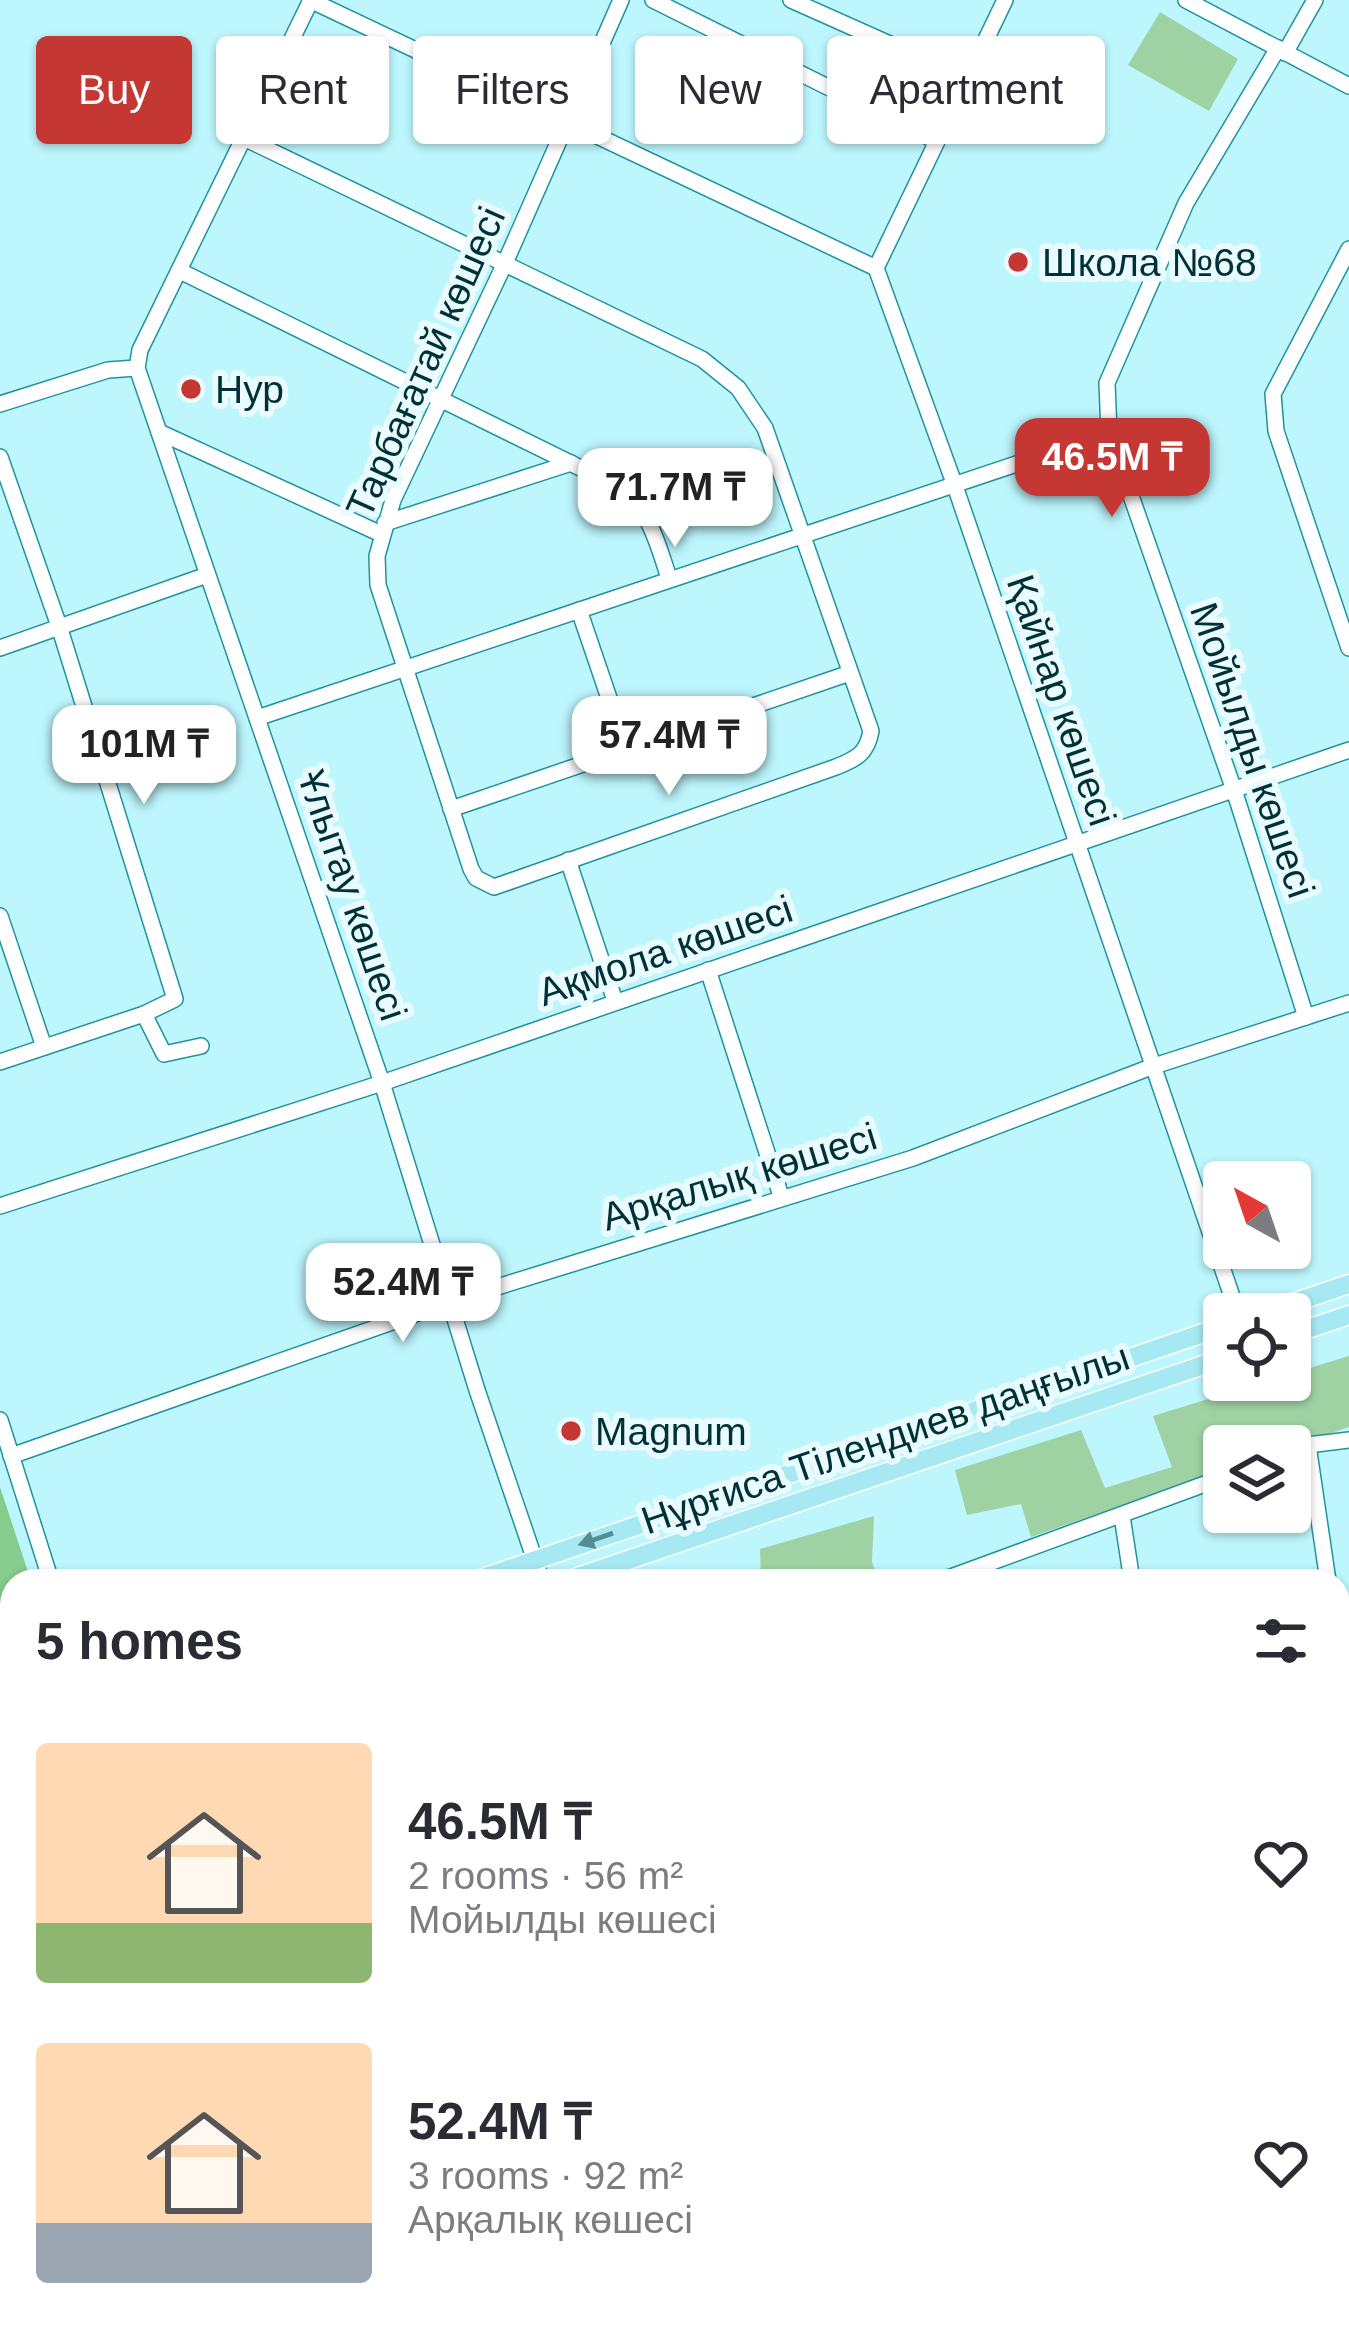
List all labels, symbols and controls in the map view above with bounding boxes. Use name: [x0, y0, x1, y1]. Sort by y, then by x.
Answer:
chip: Buy: [36, 36, 192, 144]
chip: Rent: [216, 36, 389, 144]
chip: Filters: [413, 36, 611, 144]
chip: New: [635, 36, 803, 144]
chip: Apartment: [827, 36, 1105, 144]
street label: Тарбағатай көшесі: [338, 200, 513, 524]
place label: Школа №68: [1042, 241, 1257, 284]
marker: Школа №68: [1005, 249, 1031, 275]
place label: Нур: [215, 368, 284, 411]
marker: Нур: [178, 376, 204, 402]
pin: 46.5M ₸: [1001, 418, 1223, 520]
text: 46.5M ₸: [1042, 435, 1182, 478]
pin: 71.7M ₸: [564, 448, 786, 550]
text: 71.7M ₸: [605, 465, 745, 508]
street label: Қайнар көшесі: [999, 569, 1124, 831]
street label: Мойылды көшесі: [1182, 597, 1323, 903]
pin: 57.4M ₸: [558, 696, 780, 798]
pin: 101M ₸: [46, 705, 242, 807]
text: 57.4M ₸: [599, 713, 739, 756]
text: 101M ₸: [79, 722, 209, 765]
street label: Ұлытау көшесі: [290, 765, 415, 1026]
street label: Ақмола көшесі: [532, 887, 798, 1014]
street label: Арқалық көшесі: [597, 1114, 882, 1239]
north arrow: [1203, 1161, 1311, 1269]
map controls: [1203, 1161, 1311, 1533]
pin: 52.4M ₸: [292, 1243, 514, 1345]
text: 52.4M ₸: [333, 1260, 473, 1303]
button: locate: [1203, 1293, 1311, 1401]
street label: Нұрғиса Тілендиев даңғылы: [636, 1335, 1135, 1542]
place label: Magnum: [595, 1410, 747, 1453]
marker: Magnum: [558, 1418, 584, 1444]
button: layers: [1203, 1425, 1311, 1533]
one-way arrow: [578, 1531, 614, 1549]
icon: filters: [1248, 1608, 1314, 1674]
text: 5 homes: [36, 1613, 243, 1670]
icon: home: [132, 1791, 276, 1935]
text: 46.5M ₸: [408, 1793, 592, 1850]
icon: heart: [1248, 1830, 1314, 1896]
text: 2 rooms · 56 m²: [408, 1854, 683, 1897]
text: Мойылды көшесі: [408, 1898, 717, 1941]
icon: home: [132, 2091, 276, 2235]
text: 52.4M ₸: [408, 2093, 592, 2150]
icon: heart: [1248, 2130, 1314, 2196]
text: 3 rooms · 92 m²: [408, 2154, 683, 2197]
text: Арқалық көшесі: [408, 2198, 693, 2241]

